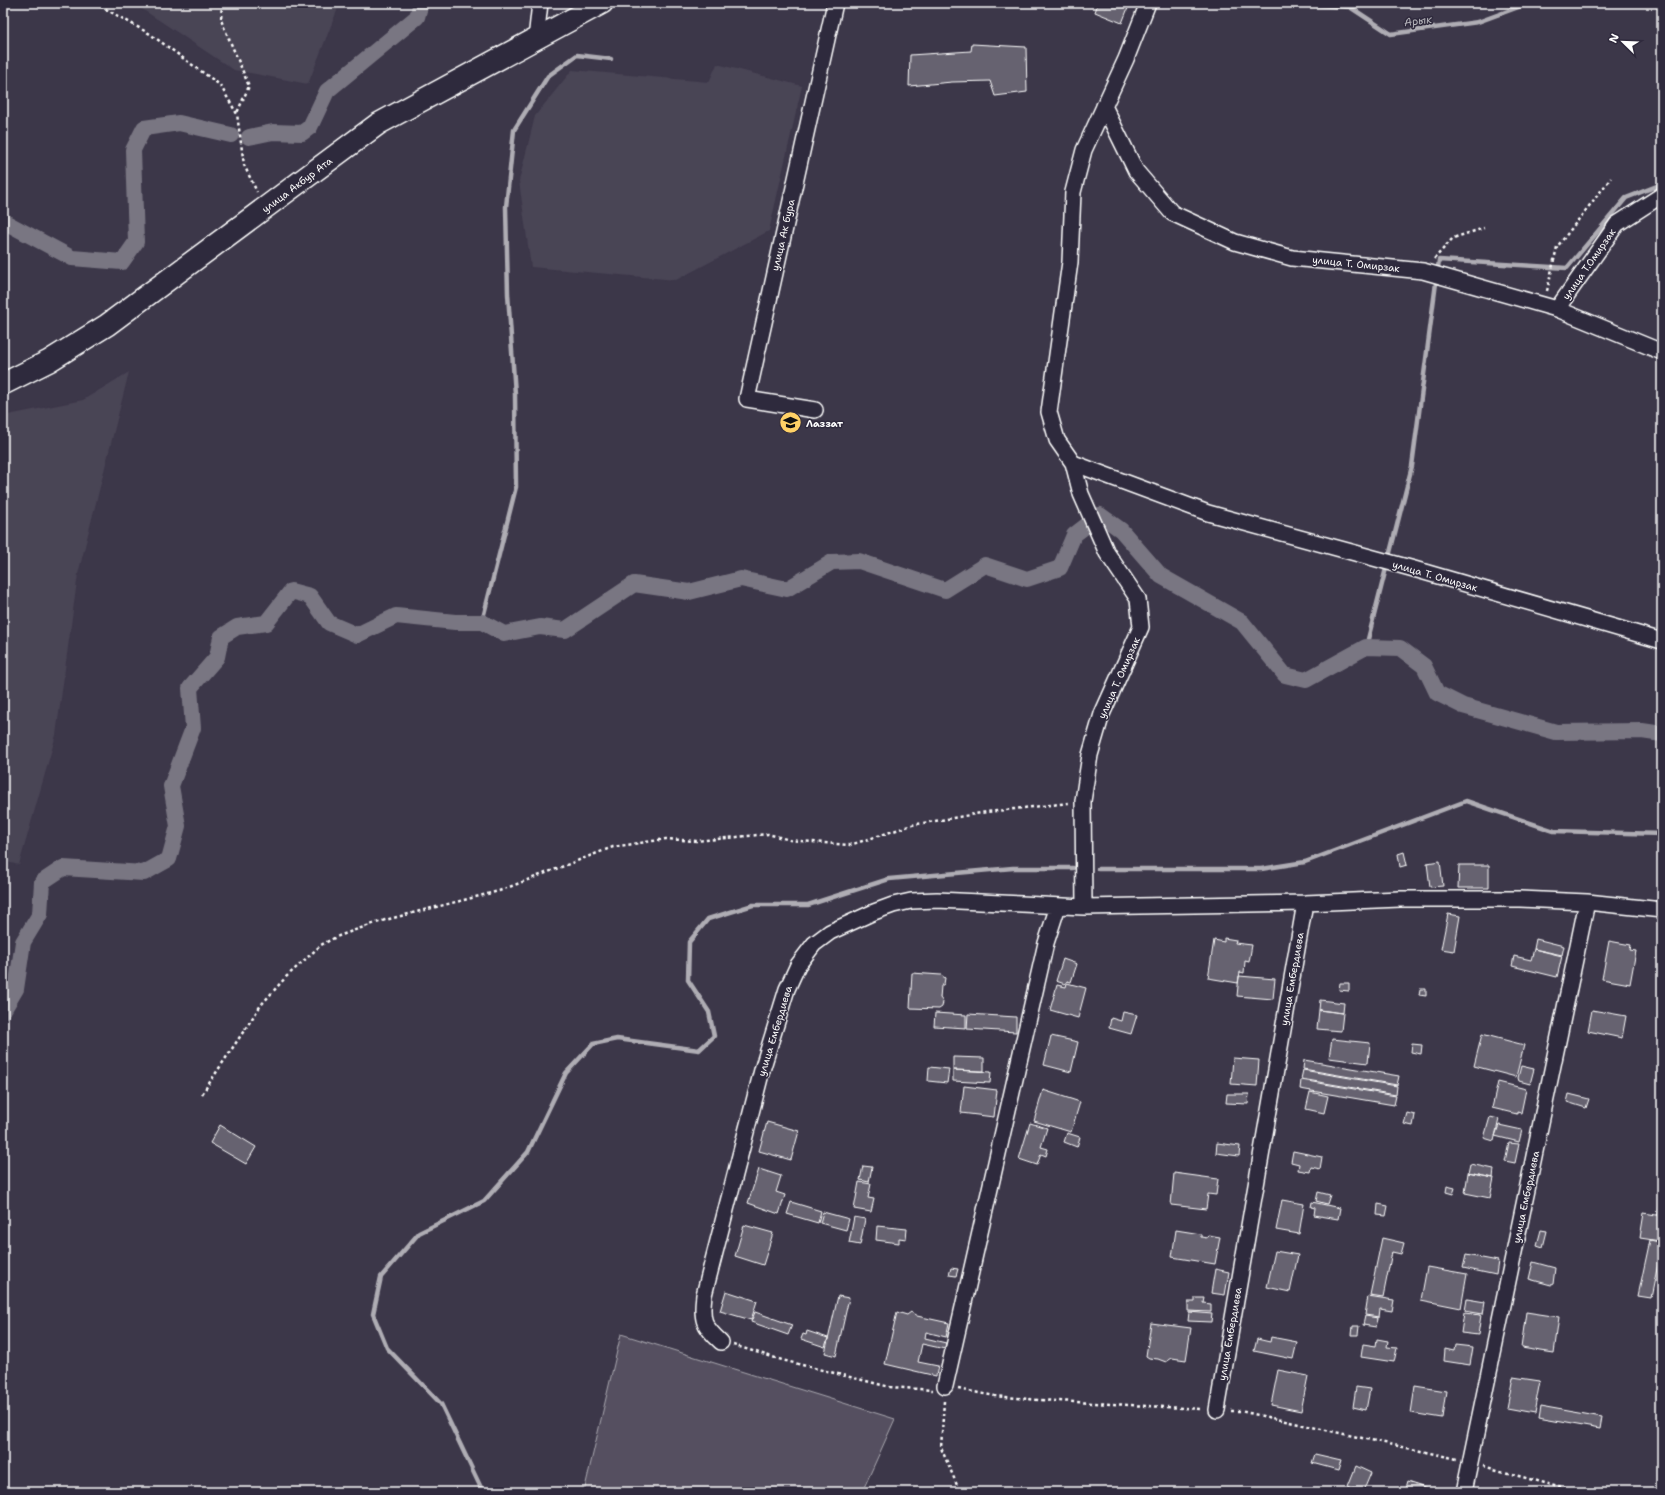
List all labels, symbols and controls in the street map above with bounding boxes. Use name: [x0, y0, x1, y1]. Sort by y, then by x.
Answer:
water label: Арык: [1403, 12, 1433, 30]
north arrow: [1603, 22, 1643, 62]
text: N: [1606, 31, 1623, 45]
street label: улица Акбур Ата: [259, 154, 335, 216]
street label: улица Ак бура: [768, 197, 798, 272]
street label: улица Т.Омирзак: [1560, 225, 1619, 302]
street label: улица Т. Омирзак: [1312, 253, 1401, 275]
school or university icon: Лаззат: [777, 410, 803, 436]
place label: Лаззат: [806, 417, 843, 430]
street label: улица Т. Омирзак: [1391, 558, 1480, 595]
street label: улица Т. Омирзак: [1095, 635, 1143, 721]
street label: улица Ембердиева: [1277, 931, 1307, 1027]
street label: улица Ембердиева: [755, 983, 795, 1078]
street label: улица Ембердиева: [1510, 1149, 1542, 1244]
street label: улица Ембердиева: [1215, 1286, 1245, 1382]

